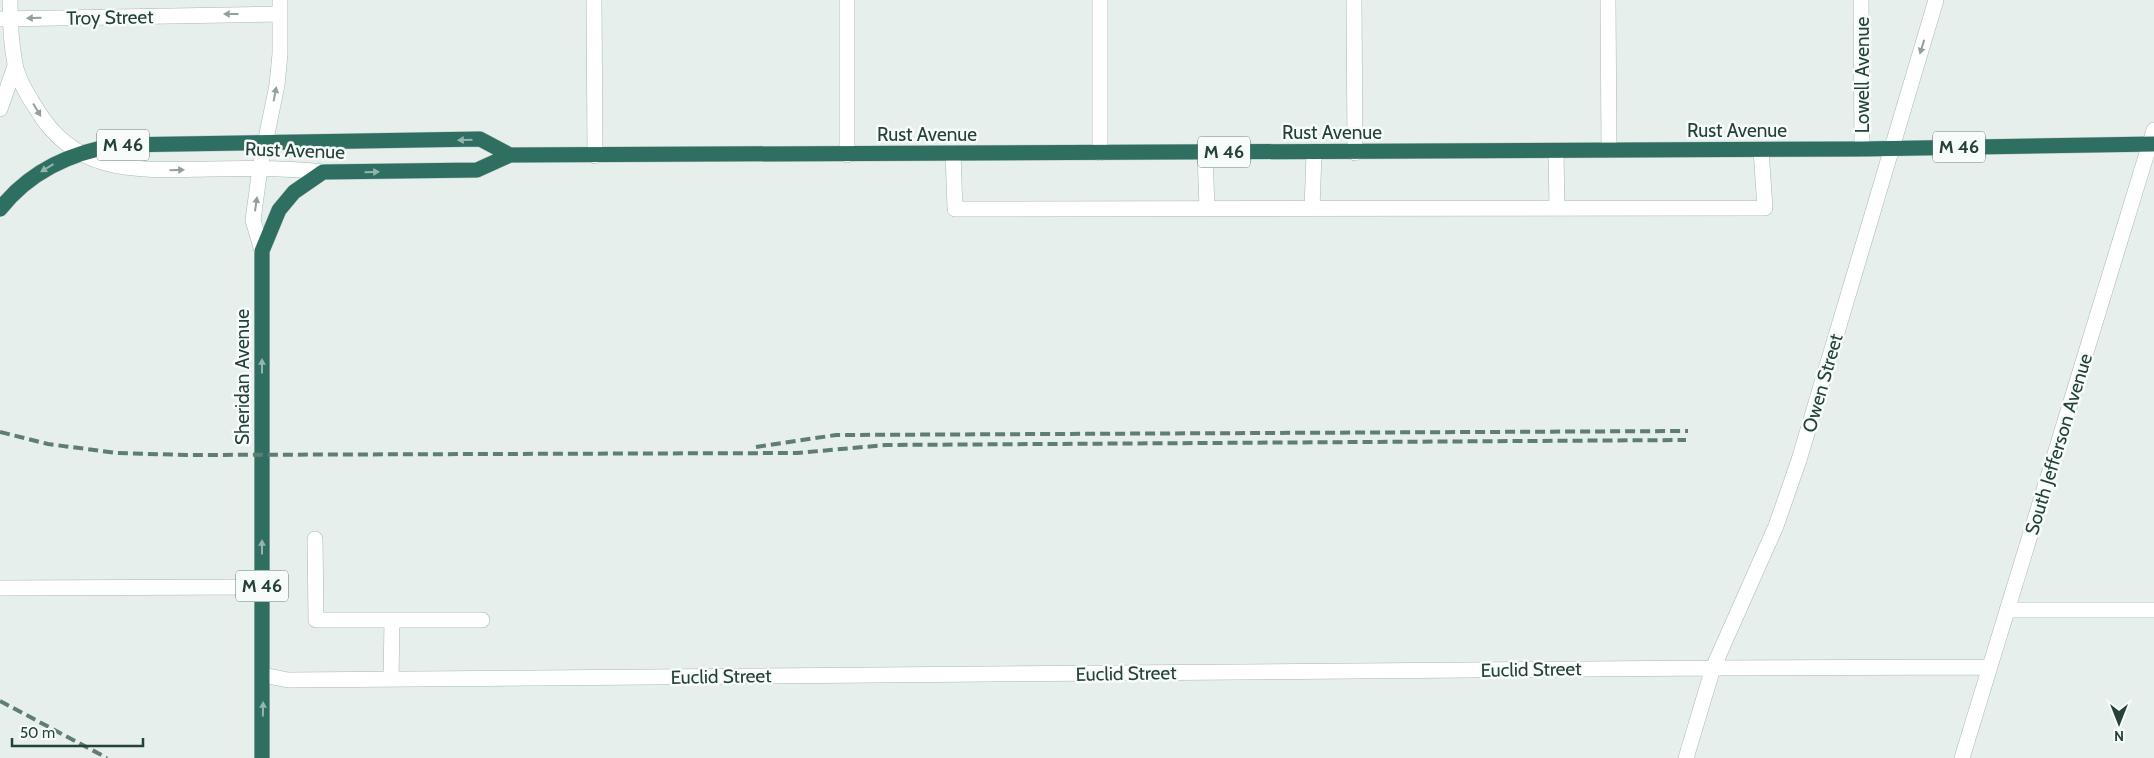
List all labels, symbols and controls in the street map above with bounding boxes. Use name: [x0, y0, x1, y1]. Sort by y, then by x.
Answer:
street label: Troy Street: [66, 5, 154, 30]
one-way arrow: [223, 10, 239, 18]
one-way arrow: [25, 14, 41, 22]
street label: Lowell Avenue: [1851, 16, 1874, 133]
one-way arrow: [1917, 39, 1925, 54]
one-way arrow: [271, 86, 279, 101]
one-way arrow: [32, 103, 41, 116]
street label: Rust Avenue: [1687, 119, 1787, 142]
street label: Rust Avenue: [1282, 121, 1382, 144]
street label: Rust Avenue: [877, 123, 977, 146]
road number: M 46: [97, 130, 149, 160]
road number: M 46: [1933, 132, 1985, 162]
one-way arrow: [457, 136, 473, 144]
road number: M 46: [1198, 136, 1250, 168]
street label: Rust Avenue: [245, 137, 346, 164]
one-way arrow: [40, 164, 53, 173]
one-way arrow: [170, 165, 186, 173]
one-way arrow: [364, 168, 380, 176]
one-way arrow: [252, 195, 260, 211]
street label: Sheridan Avenue: [231, 309, 254, 445]
street label: Owen Street: [1797, 330, 1848, 435]
street label: South Jefferson Avenue: [2020, 350, 2097, 538]
one-way arrow: [258, 358, 266, 374]
one-way arrow: [258, 539, 266, 555]
road number: M 46: [236, 570, 288, 602]
street label: Euclid Street: [1480, 657, 1582, 682]
street label: Euclid Street: [1075, 661, 1177, 686]
street label: Euclid Street: [670, 664, 772, 689]
north arrow: [2094, 698, 2144, 748]
one-way arrow: [259, 701, 267, 717]
scale bar: [12, 716, 144, 748]
text: 50 m: [20, 724, 55, 742]
text: N: [2114, 727, 2124, 745]

